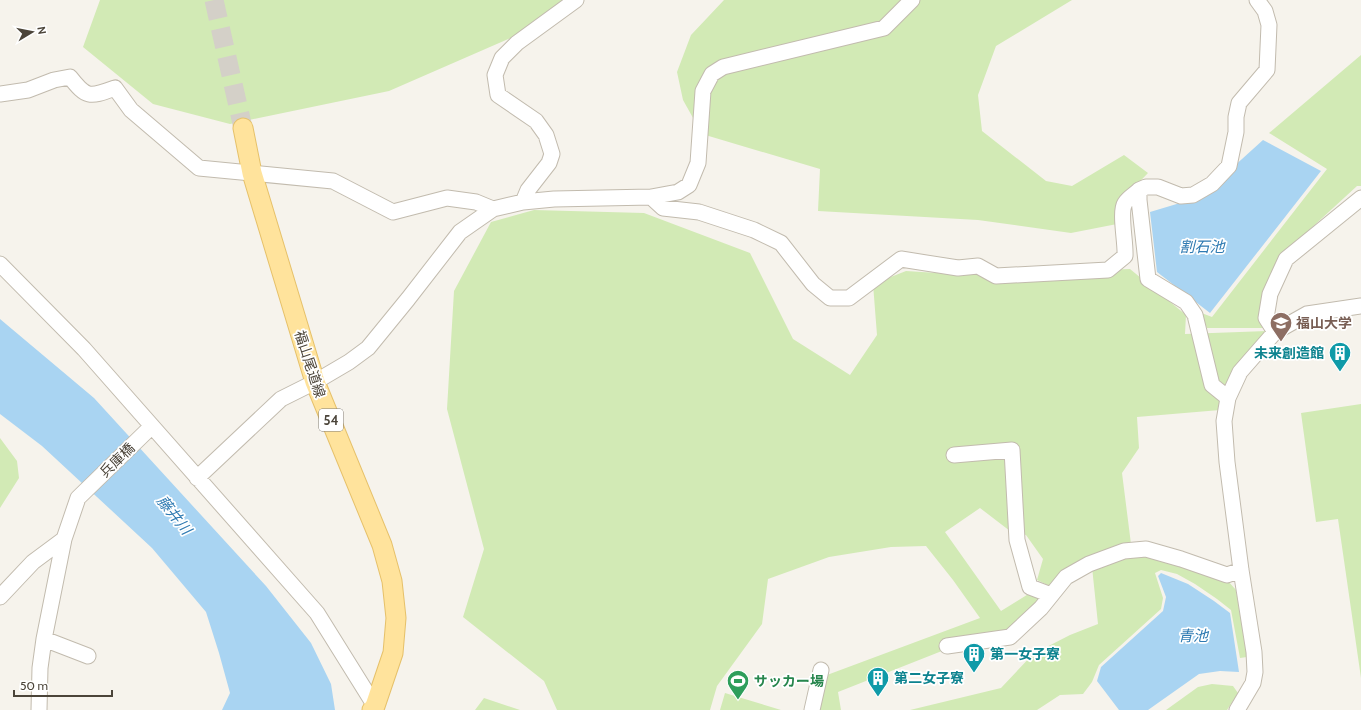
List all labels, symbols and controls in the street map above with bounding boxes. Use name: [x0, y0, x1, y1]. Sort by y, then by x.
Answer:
north arrow: [12, 12, 52, 52]
text: N: [34, 25, 49, 35]
water label: 割石池: [1179, 238, 1226, 256]
school or university icon: 福山大学: [1268, 310, 1294, 343]
place label: 福山大学: [1296, 314, 1352, 332]
street label: 福山尾道線: [291, 328, 329, 400]
building icon: 未来創造館: [1327, 340, 1353, 373]
place label: 未来創造館: [1254, 344, 1324, 362]
road number: 54: [319, 409, 343, 431]
street label: 兵庫橋: [96, 439, 138, 481]
water label: 藤井川: [153, 492, 196, 540]
water label: 青池: [1178, 627, 1210, 645]
building icon: 第一女子寮: [961, 641, 987, 674]
place label: 第一女子寮: [990, 645, 1060, 663]
building icon: 第二女子寮: [865, 665, 891, 698]
sports icon: サッカー場: [725, 668, 751, 701]
place label: 第二女子寮: [894, 669, 964, 687]
scale bar: [14, 672, 112, 698]
place label: サッカー場: [754, 672, 824, 690]
text: 50 m: [20, 678, 48, 693]

